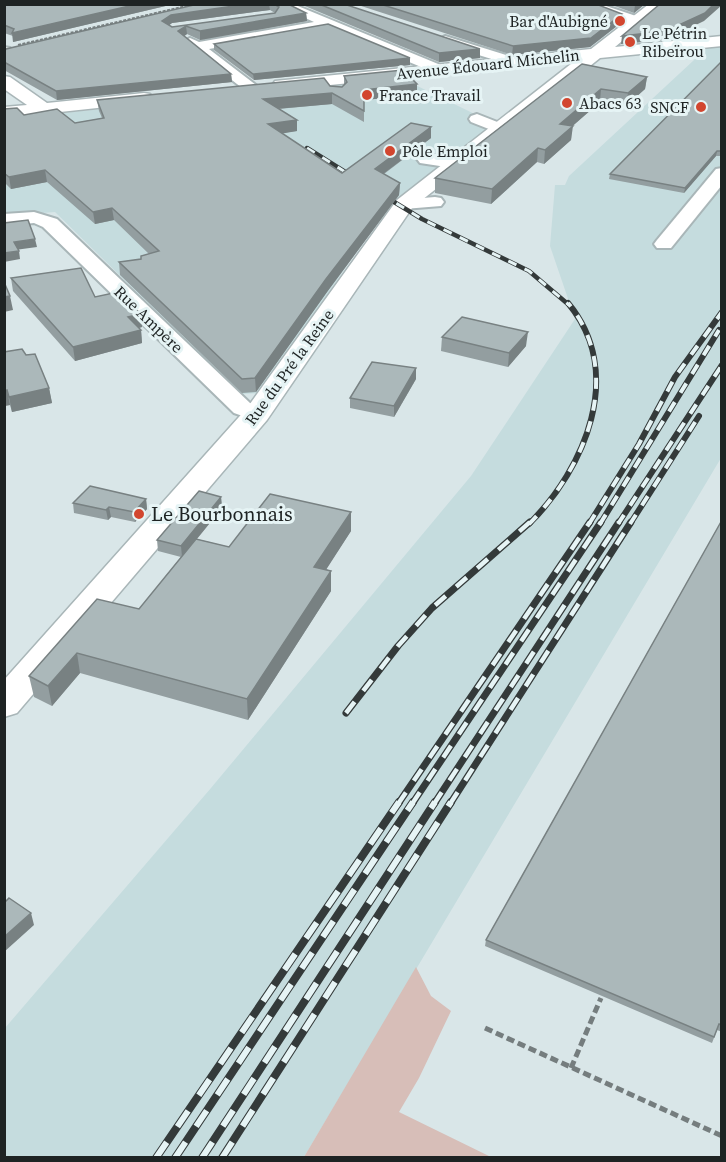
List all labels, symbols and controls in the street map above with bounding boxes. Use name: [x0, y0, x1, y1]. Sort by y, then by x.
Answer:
place label: Bar d'Aubigné: [509, 10, 608, 32]
marker: Bar d'Aubigné: [613, 14, 627, 28]
place label: Le Pétrin Ribeïrou: [642, 22, 707, 62]
marker: Le Pétrin Ribeïrou: [623, 35, 637, 49]
street label: Avenue Édouard Michelin: [395, 43, 581, 85]
place label: France Travail: [379, 84, 481, 106]
marker: France Travail: [360, 88, 374, 102]
place label: Abacs 63: [579, 92, 641, 114]
marker: Abacs 63: [560, 96, 574, 110]
place label: SNCF: [650, 96, 689, 118]
marker: SNCF: [694, 100, 708, 114]
place label: Pôle Emploi: [402, 140, 488, 162]
marker: Pôle Emploi: [383, 144, 397, 158]
street label: Rue Ampère: [110, 280, 188, 358]
street label: Rue du Pré la Reine: [239, 304, 339, 430]
place label: Le Bourbonnais: [151, 500, 293, 528]
marker: Le Bourbonnais: [132, 507, 146, 521]

